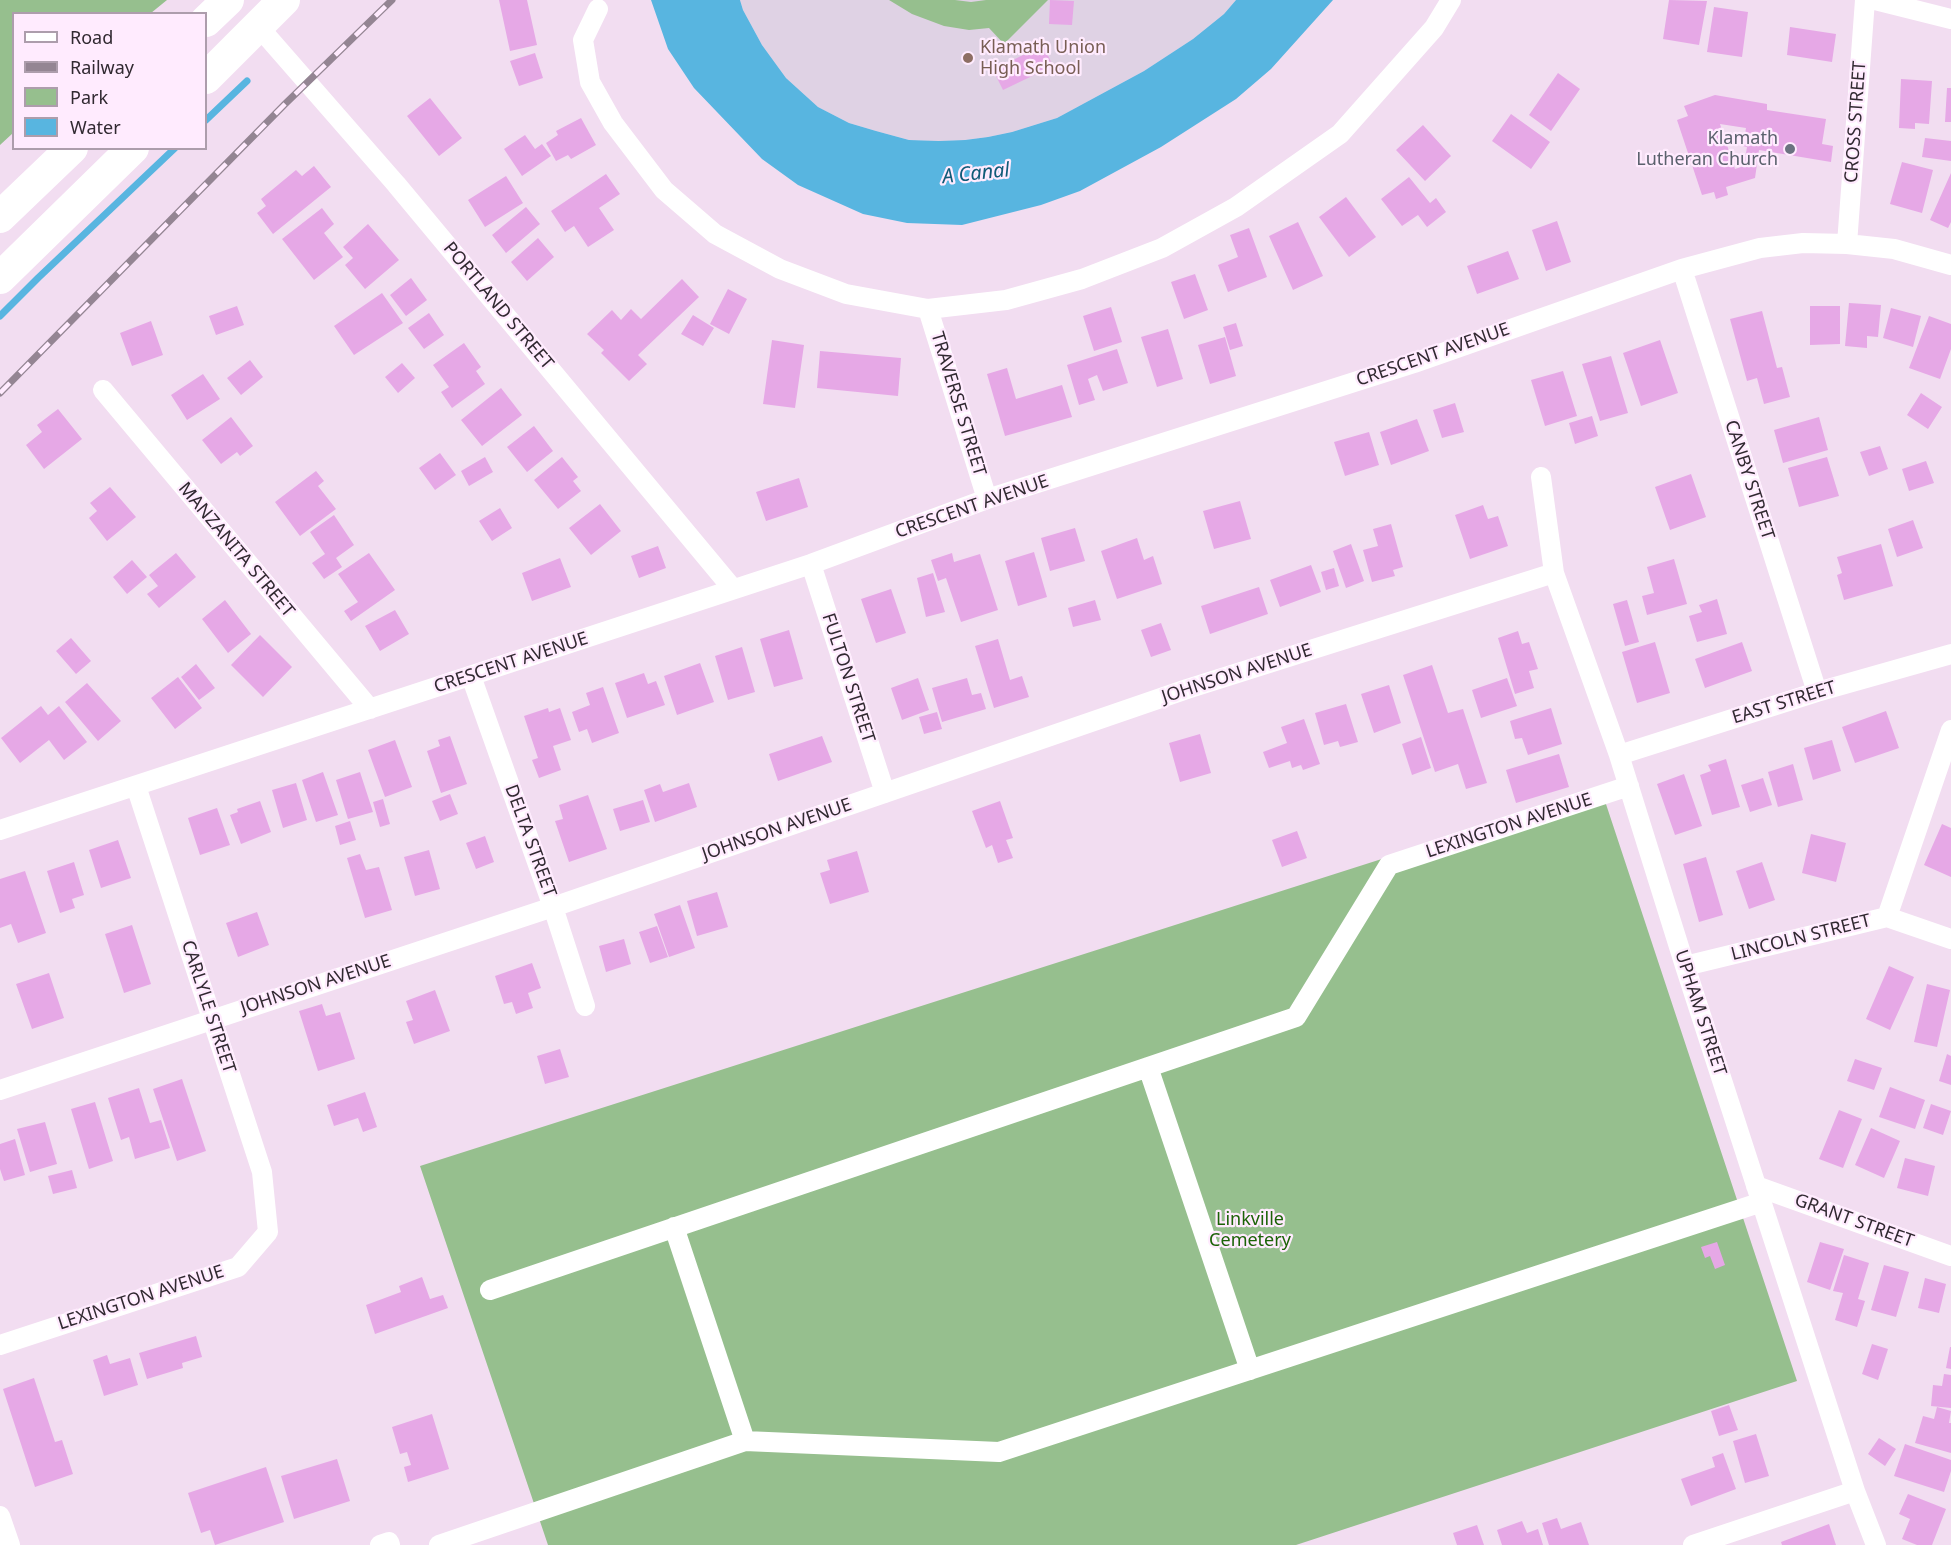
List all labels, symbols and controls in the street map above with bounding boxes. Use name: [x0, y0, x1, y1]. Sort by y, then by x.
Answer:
legend: [12, 12, 207, 150]
text: Road: [70, 25, 113, 49]
place label: Klamath Union High School: [980, 37, 1106, 80]
marker: Klamath Union High School: [961, 51, 975, 65]
text: Railway: [70, 55, 134, 79]
street label: CROSS STREET: [1841, 60, 1871, 184]
text: Park: [70, 85, 108, 109]
text: Water: [70, 115, 121, 139]
place label: Klamath Lutheran Church: [1636, 128, 1778, 170]
marker: Klamath Lutheran Church: [1783, 142, 1797, 156]
water label: A Canal: [941, 159, 1011, 189]
street label: PORTLAND STREET: [438, 238, 558, 374]
street label: CRESCENT AVENUE: [1354, 319, 1512, 391]
street label: TRAVERSE STREET: [926, 329, 990, 479]
street label: CANBY STREET: [1720, 418, 1778, 542]
street label: CRESCENT AVENUE: [893, 471, 1051, 543]
street label: MANZANITA STREET: [173, 478, 299, 622]
street label: FULTON STREET: [817, 611, 879, 745]
street label: CRESCENT AVENUE: [431, 628, 591, 698]
street label: JOHNSON AVENUE: [1159, 640, 1315, 708]
street label: EAST STREET: [1730, 677, 1838, 729]
street label: DELTA STREET: [500, 782, 560, 900]
street label: LEXINGTON AVENUE: [1423, 789, 1595, 863]
street label: JOHNSON AVENUE: [699, 794, 855, 866]
street label: LINCOLN STREET: [1729, 910, 1873, 966]
street label: CARLYLE STREET: [176, 938, 240, 1076]
street label: UPHAM STREET: [1669, 947, 1731, 1079]
street label: JOHNSON AVENUE: [238, 951, 394, 1019]
street label: GRANT STREET: [1791, 1189, 1917, 1253]
park label: Linkville Cemetery: [1209, 1209, 1291, 1252]
street label: LEXINGTON AVENUE: [55, 1261, 227, 1335]

